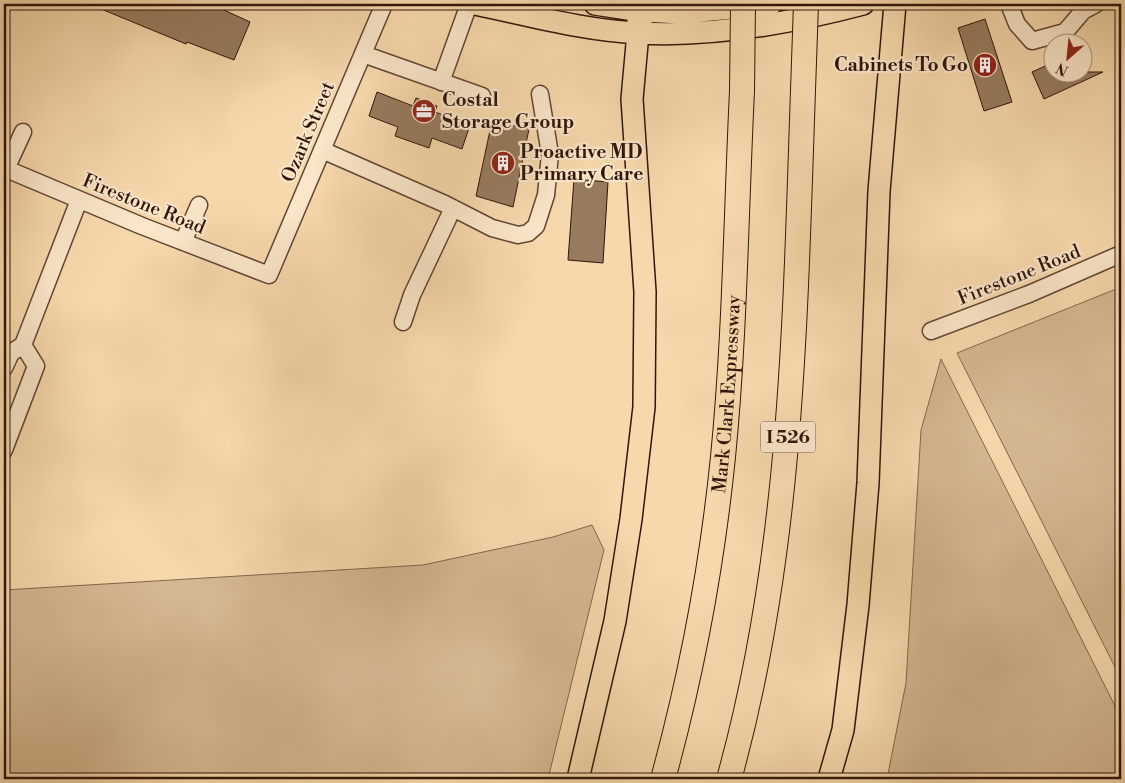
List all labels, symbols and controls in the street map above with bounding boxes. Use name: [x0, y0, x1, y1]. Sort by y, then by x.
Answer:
north arrow: [1042, 32, 1092, 82]
building icon: Cabinets To Go: [972, 52, 998, 78]
place label: Cabinets To Go: [834, 53, 968, 77]
text: N: [1054, 58, 1072, 79]
street label: Ozark Street: [276, 78, 340, 186]
place label: Costal Storage Group: [442, 88, 574, 134]
office icon: Costal Storage Group: [411, 98, 437, 124]
place label: Proactive MD Primary Care: [520, 140, 643, 186]
building icon: Proactive MD Primary Care: [490, 150, 516, 176]
street label: Firestone Road: [79, 168, 209, 240]
street label: Firestone Road: [954, 239, 1084, 311]
street label: Mark Clark Expressway: [707, 294, 746, 494]
road number: I 526: [760, 422, 816, 452]

